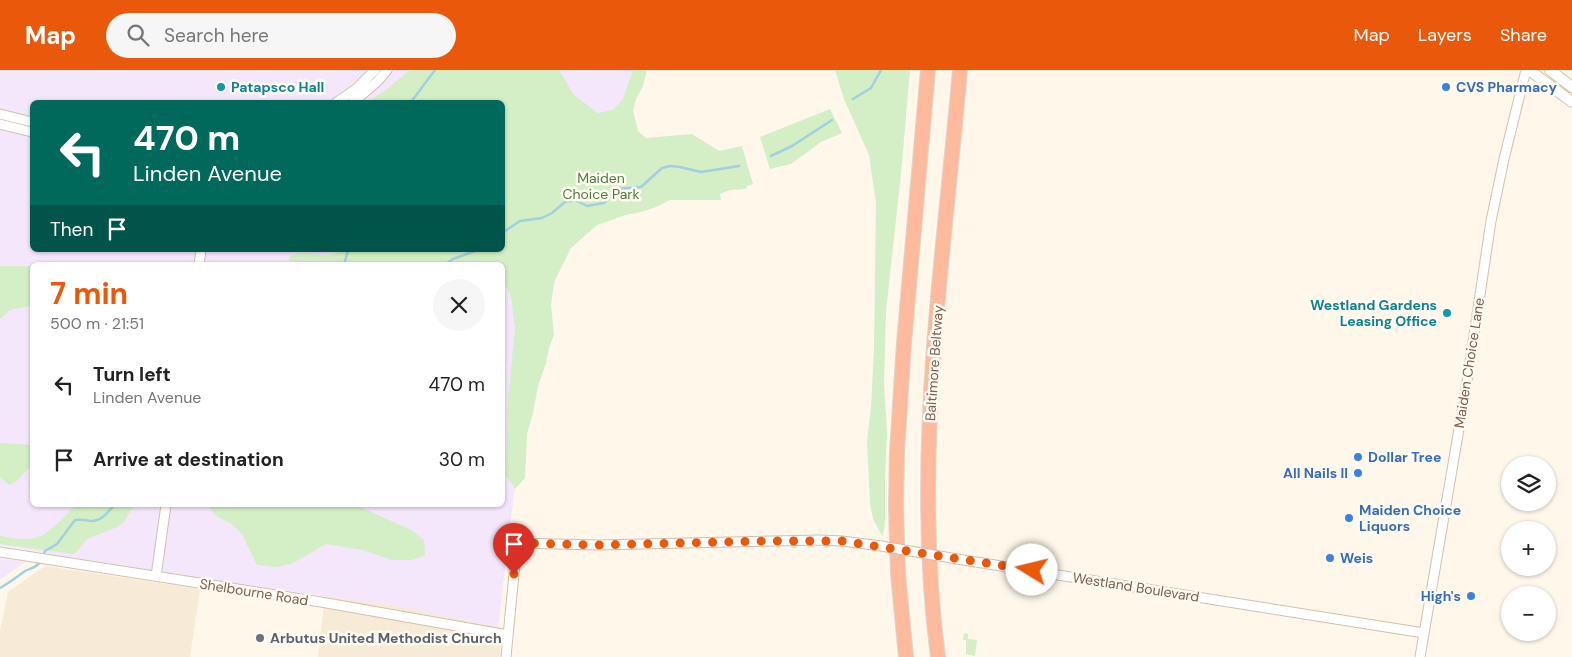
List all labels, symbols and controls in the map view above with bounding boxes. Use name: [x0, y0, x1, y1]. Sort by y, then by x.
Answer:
search box: [106, 13, 456, 58]
text: Map: [25, 20, 76, 51]
icon: search: [124, 21, 152, 49]
text: Search here: [164, 23, 269, 48]
text: Map: [1354, 23, 1390, 47]
text: Layers: [1418, 23, 1472, 47]
text: Share: [1500, 23, 1547, 47]
place label: Patapsco Hall: [231, 78, 324, 96]
place label: CVS Pharmacy: [1456, 78, 1558, 96]
marker: Patapsco Hall: [215, 81, 227, 93]
marker: CVS Pharmacy: [1440, 81, 1452, 93]
text: 470 m: [133, 115, 240, 161]
icon: left: [50, 120, 115, 185]
text: Linden Avenue: [133, 159, 282, 188]
park label: Maiden Choice Park: [562, 169, 640, 203]
icon: arrive: [103, 215, 131, 243]
text: Then: [50, 217, 93, 242]
text: 7 min: [50, 274, 128, 313]
button: close: [433, 279, 485, 331]
place label: Westland Gardens Leasing Office: [1310, 296, 1437, 330]
street label: Maiden Choice Lane: [1450, 297, 1488, 429]
street label: Baltimore Beltway: [921, 304, 947, 422]
marker: Westland Gardens Leasing Office: [1441, 307, 1453, 319]
text: 500 m · 21:51: [50, 313, 144, 334]
text: Turn left: [93, 362, 171, 387]
icon: left: [50, 371, 78, 399]
text: 470 m: [429, 372, 485, 397]
text: Linden Avenue: [93, 387, 201, 408]
icon: arrive: [50, 446, 78, 474]
text: Arrive at destination: [93, 447, 284, 472]
text: 30 m: [439, 447, 485, 472]
place label: Dollar Tree: [1368, 448, 1441, 466]
marker: Dollar Tree: [1352, 451, 1364, 463]
map controls: [1501, 456, 1556, 641]
button: layers: [1501, 456, 1556, 511]
place label: All Nails II: [1283, 464, 1348, 482]
marker: All Nails II: [1352, 467, 1364, 479]
place label: Maiden Choice Liquors: [1359, 501, 1461, 535]
marker: Maiden Choice Liquors: [1343, 512, 1355, 524]
button: +: [1501, 521, 1556, 576]
pin: [493, 523, 535, 574]
icon: arrive: [500, 530, 528, 558]
position arrow: [1005, 543, 1057, 595]
place label: Weis: [1340, 549, 1373, 567]
marker: Weis: [1324, 552, 1336, 564]
street label: Westland Boulevard: [1071, 568, 1201, 606]
street label: Shelbourne Road: [198, 575, 310, 609]
button: −: [1501, 586, 1556, 641]
place label: High's: [1421, 587, 1461, 605]
marker: High's: [1465, 590, 1477, 602]
place label: Arbutus United Methodist Church: [270, 629, 502, 647]
marker: Arbutus United Methodist Church: [254, 632, 266, 644]

